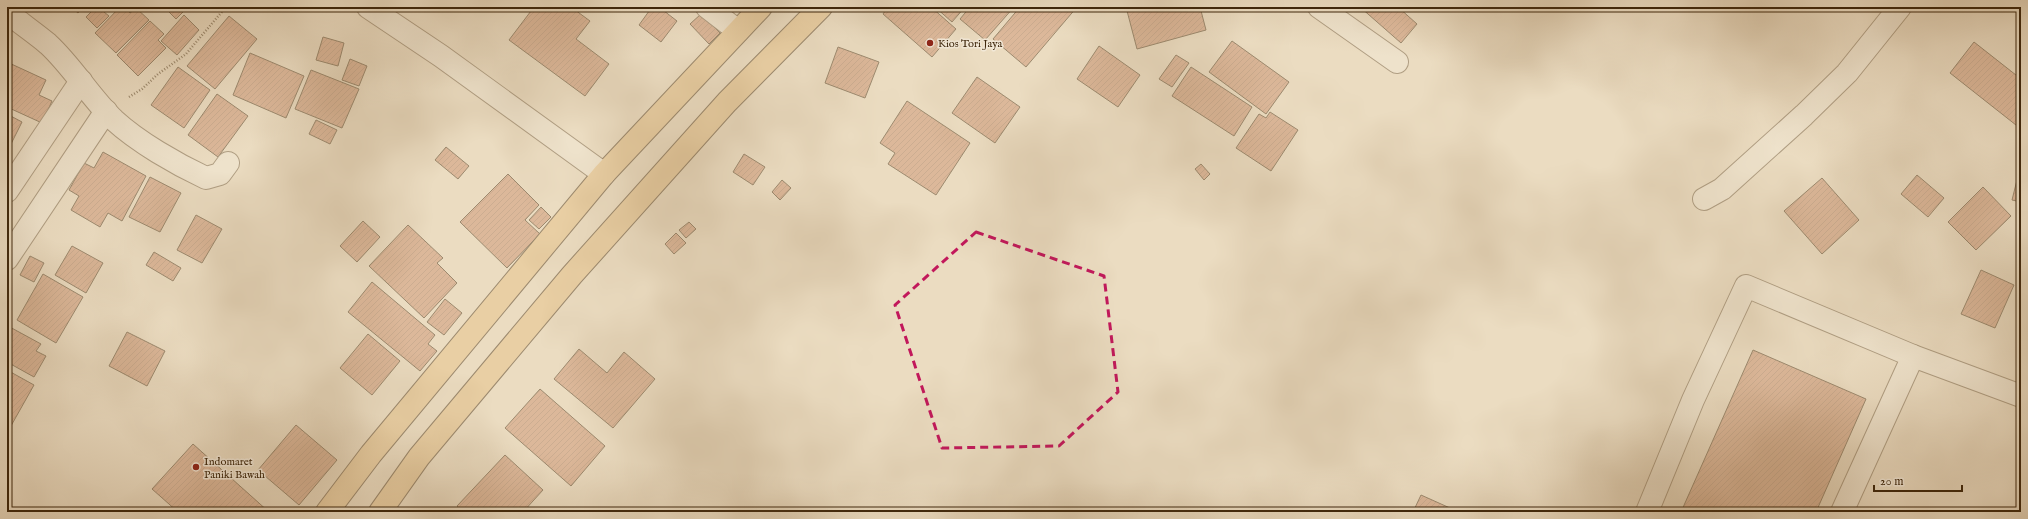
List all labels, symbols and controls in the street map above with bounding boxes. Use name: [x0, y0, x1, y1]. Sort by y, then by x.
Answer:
place label: Kios Tori Jaya: [938, 37, 1003, 51]
marker: Kios Tori Jaya: [925, 38, 935, 48]
place label: Indomaret Paniki Bawah: [204, 455, 265, 482]
marker: Indomaret Paniki Bawah: [191, 462, 201, 472]
scale bar: [1874, 467, 1962, 493]
text: 20 m: [1880, 474, 1903, 489]

